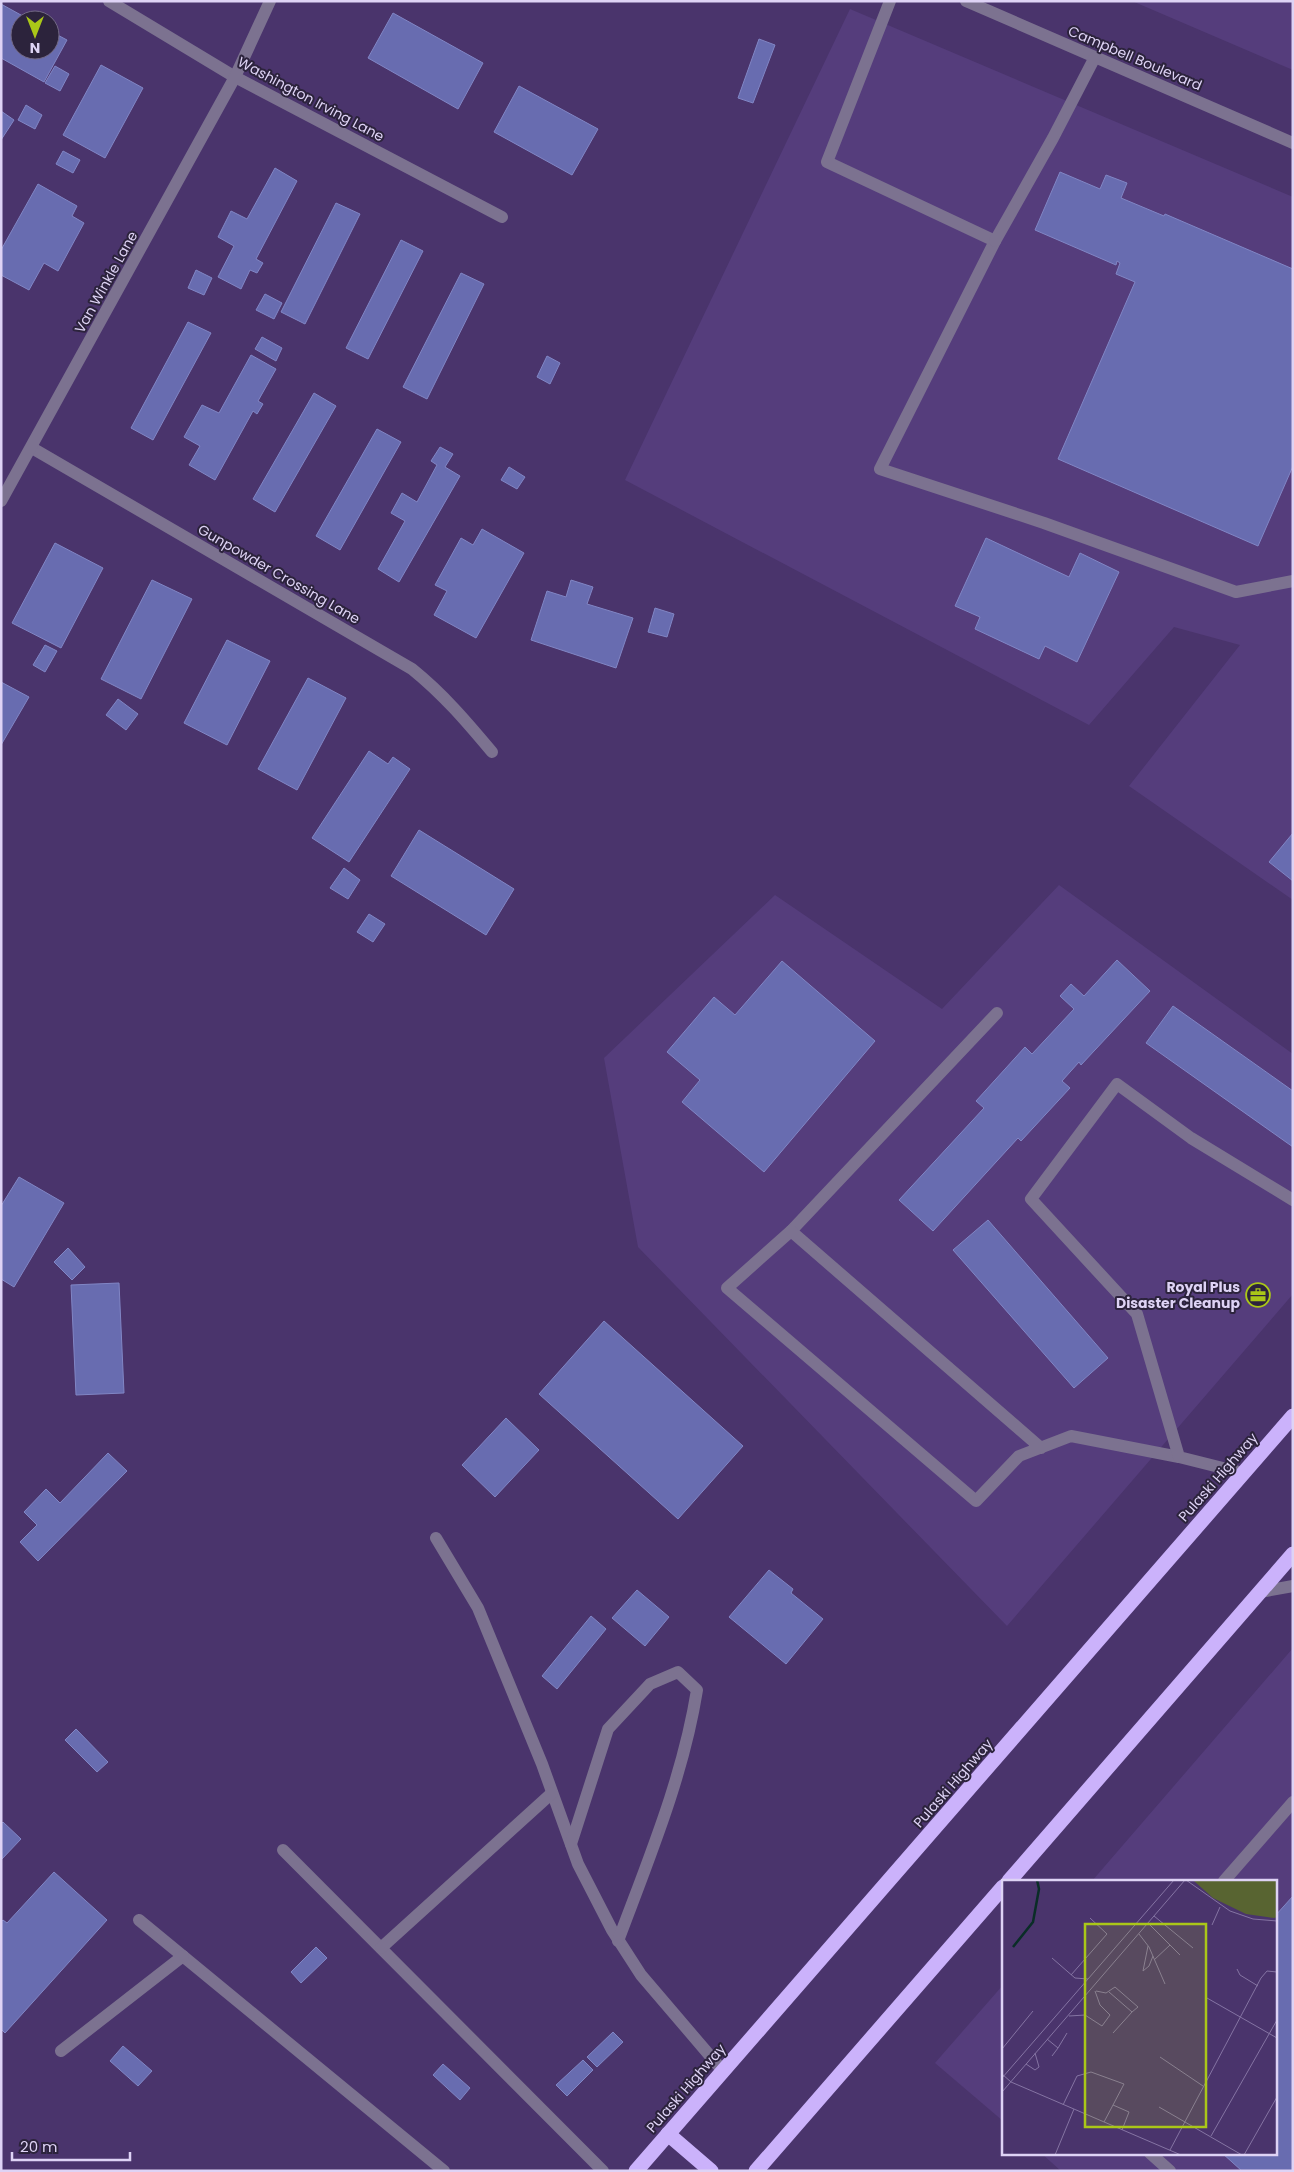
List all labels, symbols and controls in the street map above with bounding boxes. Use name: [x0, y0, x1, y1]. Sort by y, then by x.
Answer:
north arrow: [10, 10, 60, 60]
street label: Campbell Boulevard: [1065, 21, 1205, 95]
text: N: [30, 38, 40, 58]
street label: Washington Irving Lane: [234, 52, 388, 146]
street label: Van Winkle Lane: [70, 227, 143, 337]
street label: Gunpowder Crossing Lane: [194, 519, 364, 629]
place label: Royal Plus Disaster Cleanup: [1116, 1277, 1240, 1313]
office icon: Royal Plus Disaster Cleanup: [1245, 1282, 1271, 1308]
street label: Pulaski Highway: [1174, 1428, 1262, 1526]
street label: Pulaski Highway: [909, 1734, 997, 1832]
inset map: [1002, 1880, 1276, 2154]
street label: Pulaski Highway: [642, 2039, 730, 2137]
scale bar: [12, 2130, 130, 2162]
text: 20 m: [20, 2136, 58, 2157]

